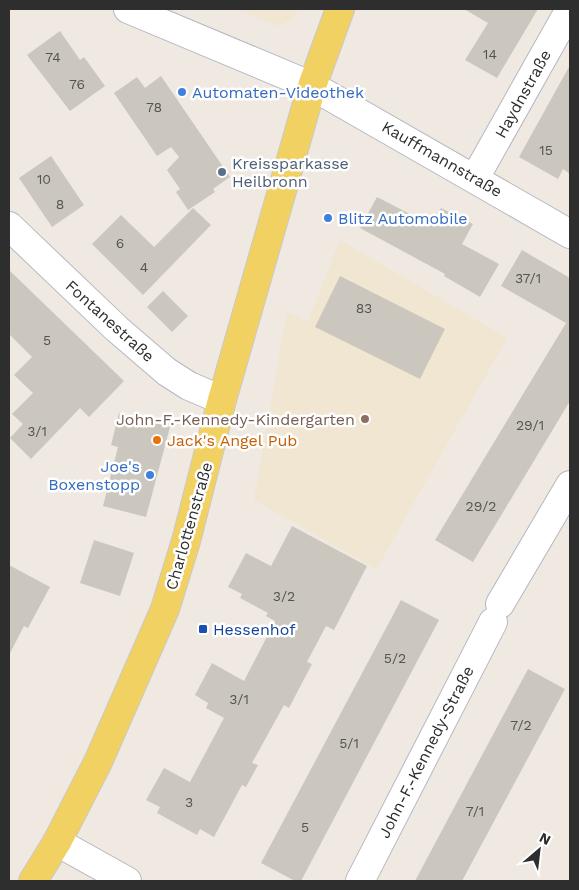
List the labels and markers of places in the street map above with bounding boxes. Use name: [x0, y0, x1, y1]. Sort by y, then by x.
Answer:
place label: Automaten-Videothek: [192, 83, 364, 102]
marker: Automaten-Videothek: [176, 86, 188, 98]
place label: Kreissparkasse Heilbronn: [232, 154, 349, 191]
marker: Kreissparkasse Heilbronn: [216, 166, 228, 178]
place label: Blitz Automobile: [338, 209, 468, 228]
marker: Blitz Automobile: [322, 212, 334, 224]
place label: John-F.-Kennedy-Kindergarten: [116, 410, 355, 429]
marker: John-F.-Kennedy-Kindergarten: [359, 413, 371, 425]
place label: Jack's Angel Pub: [167, 431, 297, 450]
marker: Jack's Angel Pub: [151, 434, 163, 446]
place label: Joe's Boxenstopp: [48, 457, 140, 494]
marker: Joe's Boxenstopp: [144, 469, 156, 481]
place label: Hessenhof: [213, 620, 296, 639]
marker: Hessenhof: [197, 623, 209, 635]

